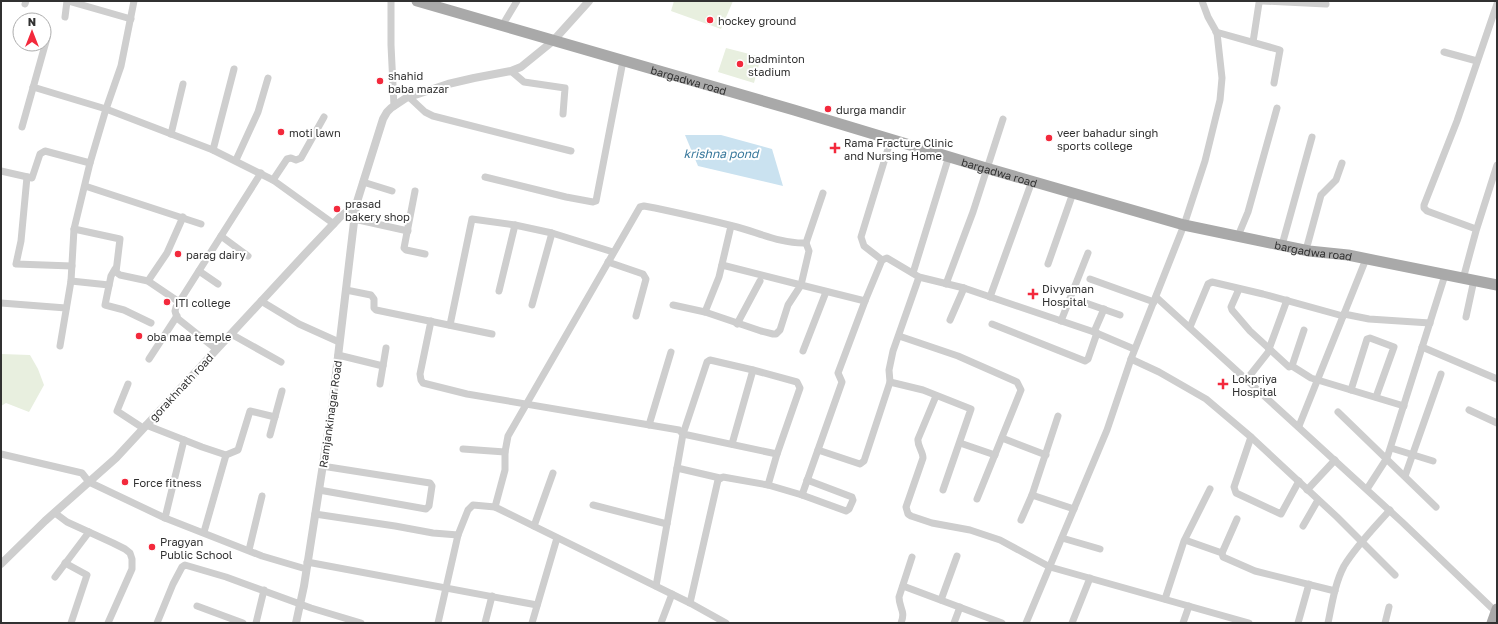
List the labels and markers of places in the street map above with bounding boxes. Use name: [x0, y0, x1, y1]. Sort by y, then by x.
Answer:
place label: hockey ground: [718, 14, 796, 27]
marker: hockey ground: [705, 15, 715, 25]
place label: badminton stadium: [748, 52, 805, 78]
marker: badminton stadium: [735, 59, 745, 69]
place label: shahid baba mazar: [388, 69, 449, 95]
marker: shahid baba mazar: [375, 76, 385, 86]
place label: durga mandir: [836, 103, 907, 116]
marker: durga mandir: [823, 104, 833, 114]
place label: moti lawn: [289, 126, 341, 139]
place label: veer bahadur singh sports college: [1057, 126, 1158, 152]
marker: moti lawn: [276, 127, 286, 137]
marker: veer bahadur singh sports college: [1044, 133, 1054, 143]
place label: Rama Fracture Clinic and Nursing Home: [844, 136, 953, 162]
marker: Rama Fracture Clinic and Nursing Home: [829, 142, 841, 154]
place label: prasad bakery shop: [345, 197, 410, 223]
marker: prasad bakery shop: [332, 204, 342, 214]
place label: parag dairy: [186, 248, 246, 261]
marker: parag dairy: [173, 249, 183, 259]
place label: Divyaman Hospital: [1042, 282, 1094, 308]
marker: Divyaman Hospital: [1027, 288, 1039, 300]
place label: ITI college: [175, 296, 231, 309]
marker: ITI college: [162, 297, 172, 307]
place label: oba maa temple: [147, 330, 231, 343]
marker: oba maa temple: [134, 331, 144, 341]
place label: Lokpriya Hospital: [1232, 372, 1277, 398]
marker: Lokpriya Hospital: [1217, 378, 1229, 390]
place label: Force fitness: [133, 476, 202, 489]
marker: Force fitness: [120, 477, 130, 487]
place label: Pragyan Public School: [160, 535, 233, 561]
marker: Pragyan Public School: [147, 542, 157, 552]

